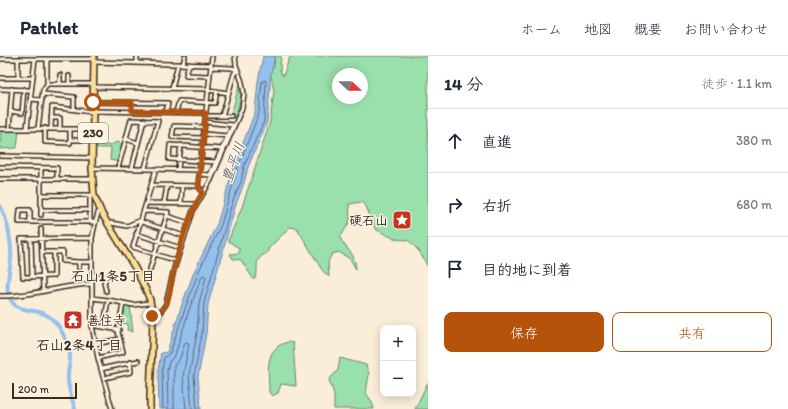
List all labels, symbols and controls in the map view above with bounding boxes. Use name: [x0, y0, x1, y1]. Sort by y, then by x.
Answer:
text: Pathlet: [20, 16, 78, 39]
text: ホーム: [521, 21, 562, 38]
text: 地図: [584, 21, 612, 38]
text: 概要: [634, 21, 662, 38]
text: お問い合わせ: [684, 21, 768, 38]
north arrow: [332, 68, 368, 104]
text: 14 分: [444, 74, 483, 94]
text: 徒歩 · 1.1 km: [702, 76, 772, 91]
route start: [84, 93, 102, 111]
road number: 230: [78, 123, 108, 143]
icon: ahead: [444, 130, 466, 152]
text: 直進: [482, 133, 512, 151]
text: 380 m: [736, 133, 772, 148]
water label: 豊平川: [218, 140, 249, 185]
icon: right: [444, 194, 466, 216]
text: 右折: [482, 197, 512, 215]
text: 680 m: [736, 197, 772, 212]
place icon: 硬石山: [391, 209, 413, 231]
place label: 硬石山: [349, 213, 388, 228]
icon: arrive: [444, 258, 466, 280]
text: 目的地に到着: [482, 261, 572, 279]
district label: 石山1条5丁目: [71, 268, 155, 285]
route end: [143, 307, 161, 325]
temple icon: 善住寺: [62, 309, 84, 331]
button: 保存: [444, 312, 604, 352]
button: 共有: [612, 312, 772, 352]
place label: 善住寺: [87, 313, 126, 328]
map controls: [380, 325, 416, 397]
button: +: [380, 325, 416, 361]
district label: 石山2条4丁目: [36, 337, 122, 354]
button: −: [380, 361, 416, 397]
scale bar: [12, 381, 77, 400]
text: 200 m: [18, 383, 49, 396]

